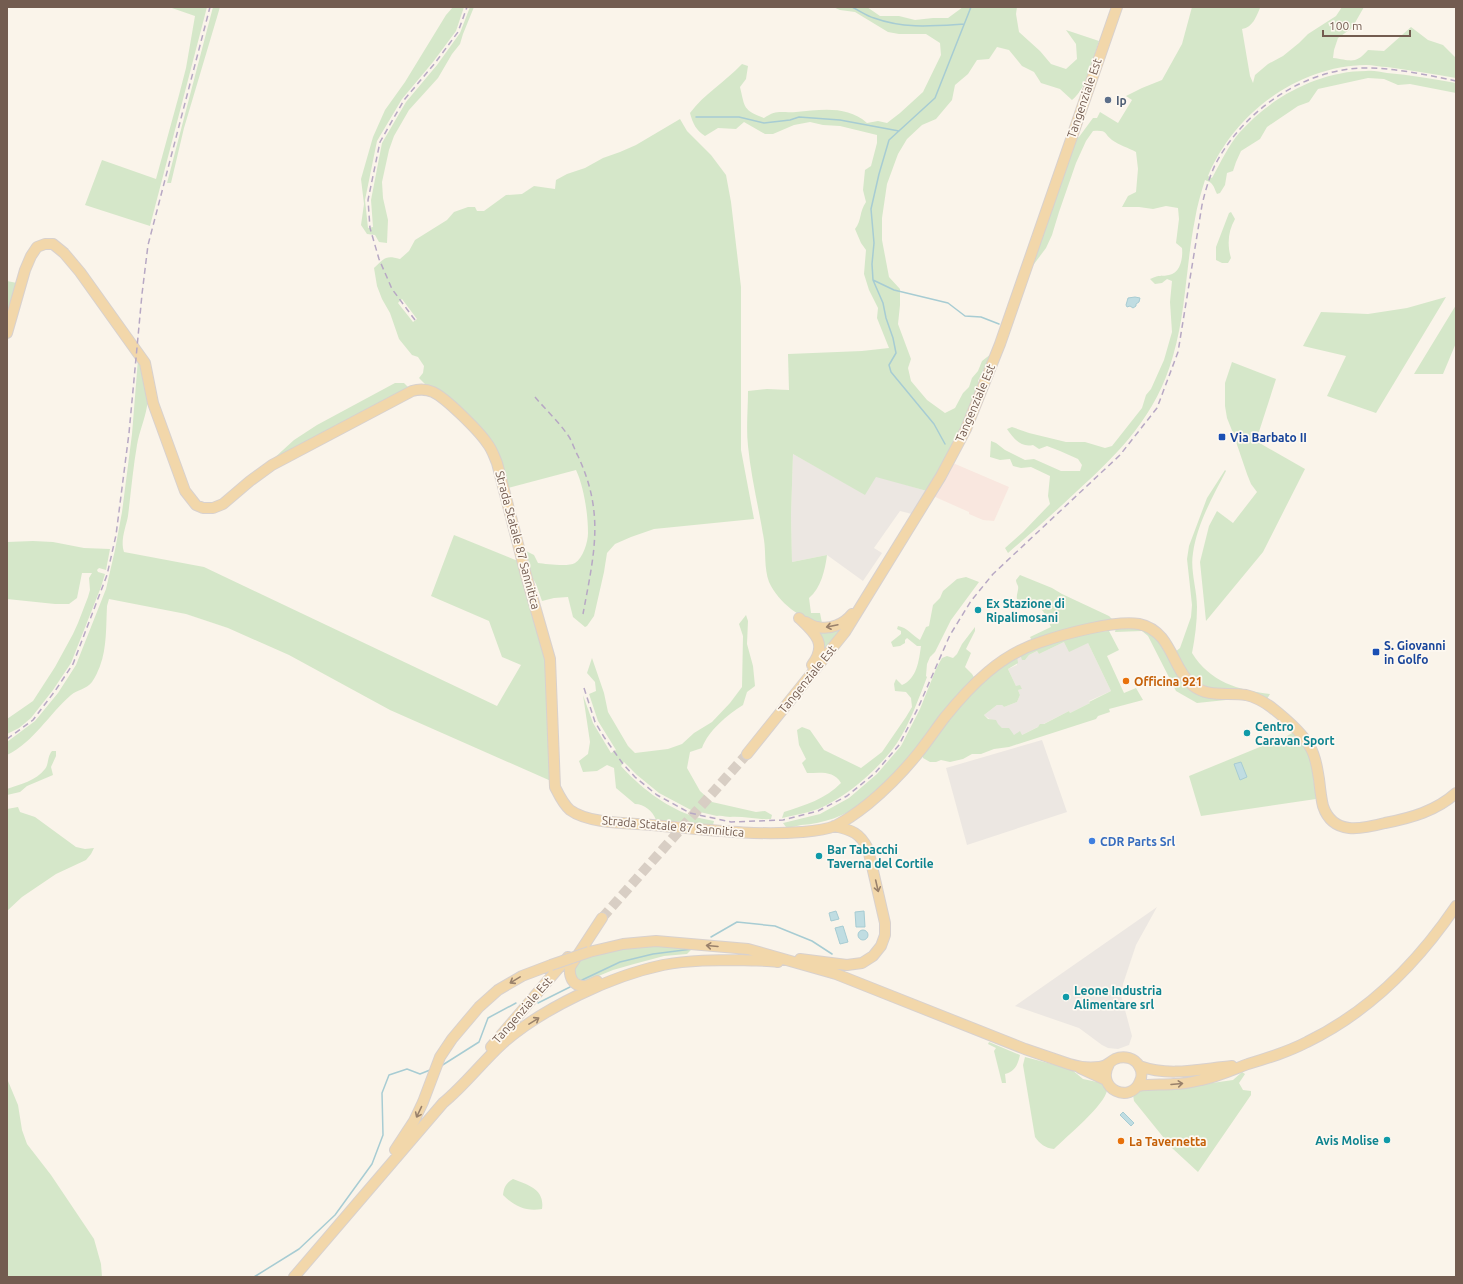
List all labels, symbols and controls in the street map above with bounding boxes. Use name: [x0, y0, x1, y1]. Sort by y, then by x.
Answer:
scale bar: [1323, 12, 1410, 38]
text: 100 m: [1329, 19, 1362, 32]
street label: Tangenziale Est: [1064, 56, 1104, 140]
place label: Ip: [1116, 94, 1127, 107]
marker: Ip: [1103, 95, 1113, 105]
street label: Tangenziale Est: [953, 362, 997, 444]
place label: Via Barbato II: [1230, 431, 1307, 444]
marker: Via Barbato II: [1217, 432, 1227, 442]
street label: Strada Statale 87 Sannitica: [493, 469, 543, 611]
place label: Ex Stazione di Ripalimosani: [986, 597, 1065, 624]
marker: Ex Stazione di Ripalimosani: [973, 605, 983, 615]
one-way arrow: [825, 622, 838, 630]
place label: S. Giovanni in Golfo: [1384, 639, 1446, 666]
street label: Tangenziale Est: [776, 642, 838, 715]
marker: S. Giovanni in Golfo: [1371, 647, 1381, 657]
place label: Officina 921: [1134, 675, 1203, 688]
marker: Officina 921: [1121, 676, 1131, 686]
place label: Centro Caravan Sport: [1255, 720, 1335, 747]
marker: Centro Caravan Sport: [1242, 728, 1252, 738]
street label: Strada Statale 87 Sannitica: [601, 813, 745, 839]
place label: CDR Parts Srl: [1100, 835, 1175, 848]
marker: CDR Parts Srl: [1087, 836, 1097, 846]
place label: Bar Tabacchi Taverna del Cortile: [827, 843, 934, 870]
marker: Bar Tabacchi Taverna del Cortile: [814, 851, 824, 861]
one-way arrow: [873, 879, 881, 892]
one-way arrow: [706, 942, 719, 949]
street label: Tangenziale Est: [490, 974, 554, 1046]
one-way arrow: [509, 976, 521, 984]
place label: Leone Industria Alimentare srl: [1074, 984, 1162, 1011]
marker: Leone Industria Alimentare srl: [1061, 992, 1071, 1002]
one-way arrow: [528, 1017, 539, 1025]
one-way arrow: [1170, 1080, 1183, 1087]
one-way arrow: [415, 1105, 422, 1117]
place label: Avis Molise: [1315, 1134, 1379, 1147]
place label: La Tavernetta: [1129, 1135, 1207, 1148]
marker: Avis Molise: [1382, 1135, 1392, 1145]
marker: La Tavernetta: [1116, 1136, 1126, 1146]

